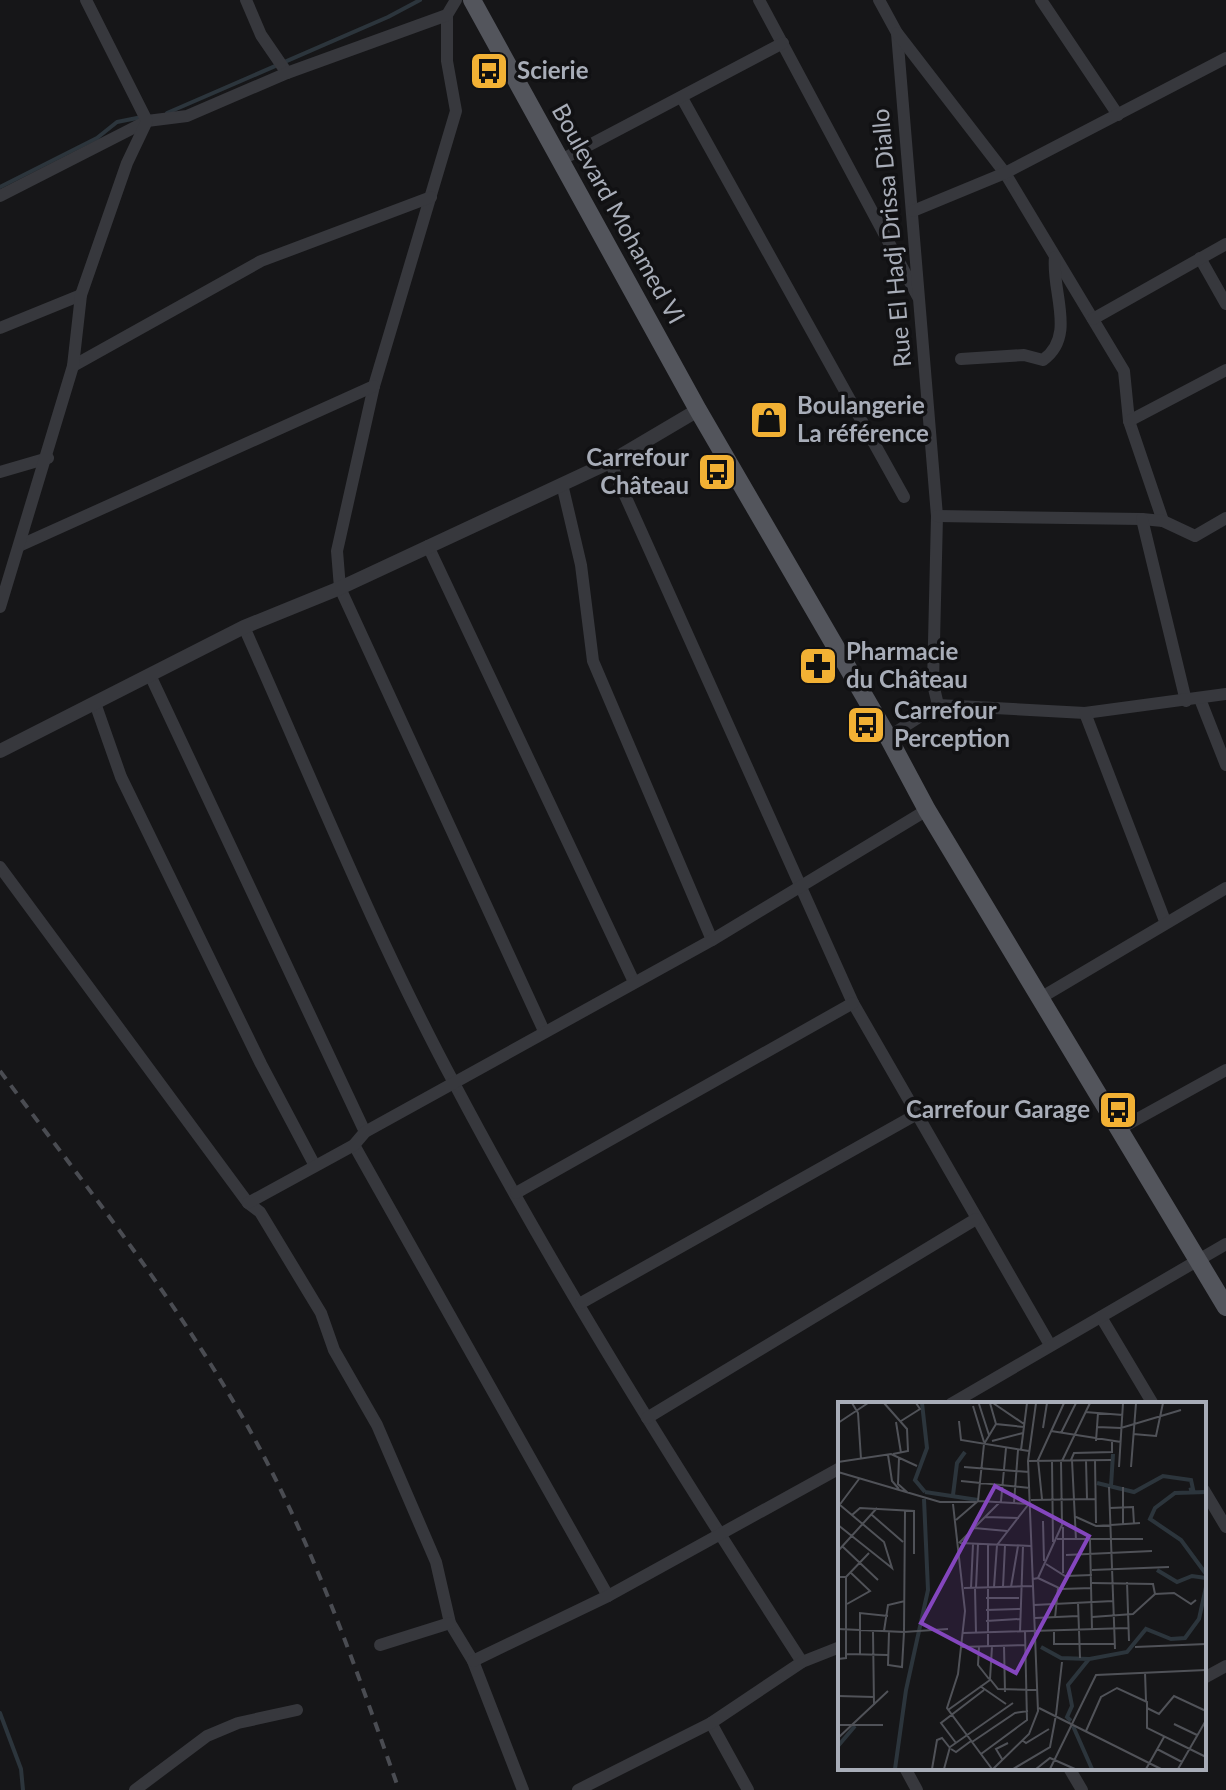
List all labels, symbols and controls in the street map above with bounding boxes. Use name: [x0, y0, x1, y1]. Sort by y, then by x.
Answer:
bus stop icon: Scierie: [468, 50, 510, 92]
place label: Scierie: [517, 55, 589, 84]
street label: Boulevard Mohamed VI: [547, 98, 692, 328]
street label: Rue El Hadj Drissa Diallo: [865, 108, 916, 369]
place label: Boulangerie La référence: [797, 390, 929, 447]
shop icon: Boulangerie La référence: [748, 399, 790, 441]
place label: Carrefour Château: [586, 442, 689, 499]
bus stop icon: Carrefour Château: [696, 451, 738, 493]
place label: Pharmacie du Château: [846, 636, 968, 693]
pharmacy icon: Pharmacie du Château: [797, 645, 839, 687]
place label: Carrefour Perception: [894, 695, 1010, 752]
bus stop icon: Carrefour Perception: [845, 704, 887, 746]
bus stop icon: Carrefour Garage: [1097, 1089, 1139, 1131]
place label: Carrefour Garage: [906, 1094, 1090, 1123]
inset map: [838, 1402, 1206, 1770]

